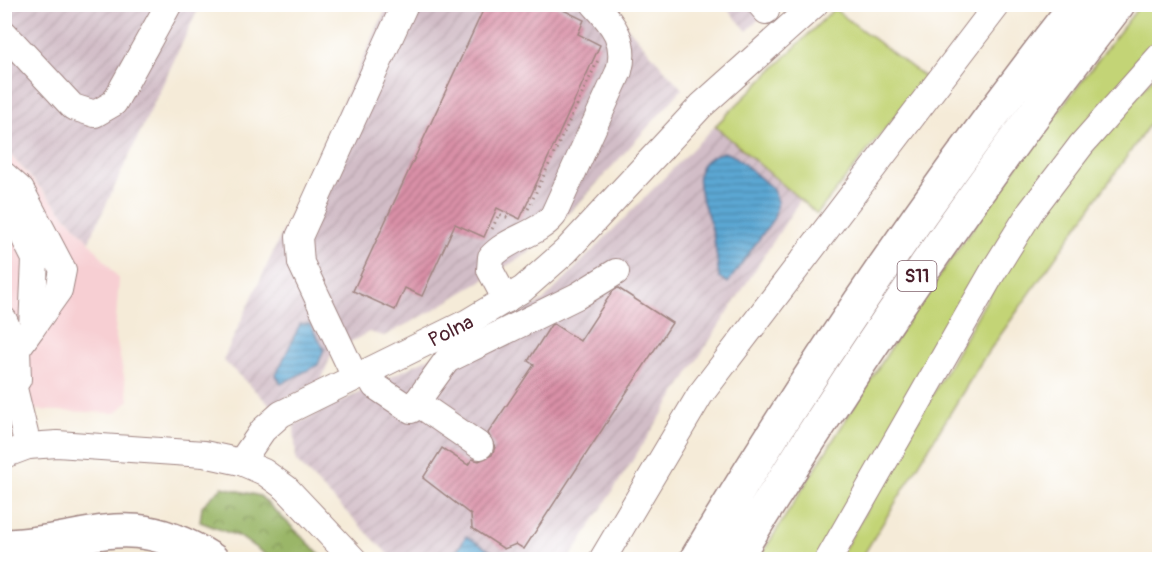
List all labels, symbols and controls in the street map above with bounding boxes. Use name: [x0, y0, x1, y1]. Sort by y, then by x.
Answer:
road number: S11: [898, 261, 936, 291]
street label: Polna: [424, 309, 477, 352]

